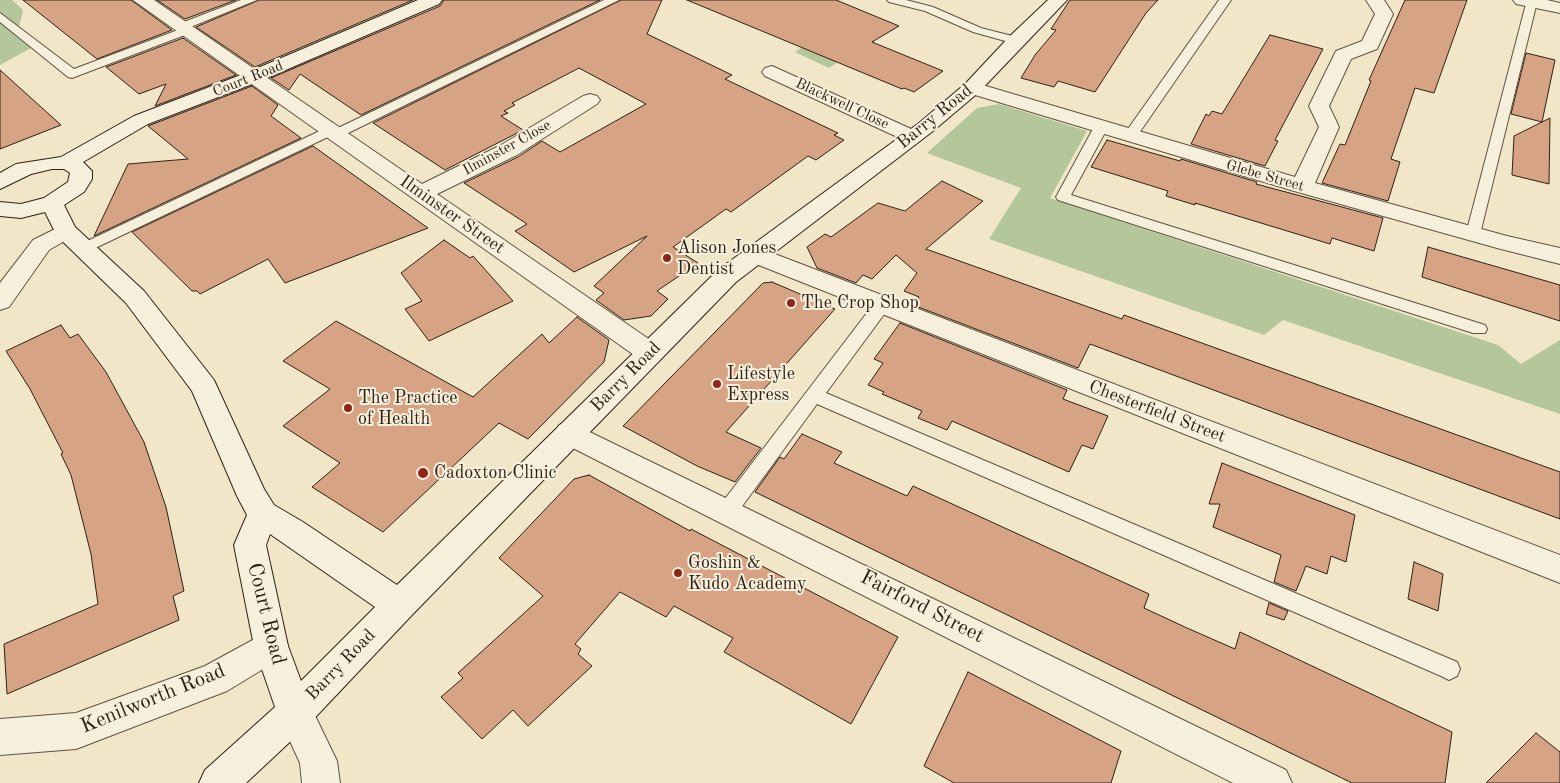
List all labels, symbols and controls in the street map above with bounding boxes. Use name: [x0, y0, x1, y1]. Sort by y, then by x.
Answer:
street label: Court Road: [210, 57, 286, 101]
street label: Blackwell Close: [792, 74, 892, 134]
street label: Barry Road: [893, 80, 977, 154]
street label: Ilminster Close: [460, 116, 554, 180]
street label: Glebe Street: [1224, 156, 1306, 196]
street label: Ilminster Street: [395, 171, 509, 259]
place label: Alison Jones Dentist: [677, 237, 776, 280]
marker: Alison Jones Dentist: [661, 252, 673, 264]
place label: The Crop Shop: [801, 292, 919, 314]
marker: The Crop Shop: [785, 297, 797, 309]
street label: Barry Road: [586, 337, 666, 417]
place label: Lifestyle Express: [727, 363, 795, 406]
street label: Chesterfield Street: [1086, 376, 1228, 448]
marker: Lifestyle Express: [711, 378, 723, 390]
place label: The Practice of Health: [358, 387, 458, 429]
marker: The Practice of Health: [342, 402, 354, 414]
place label: Cadoxton Clinic: [434, 462, 556, 484]
marker: Cadoxton Clinic: [416, 466, 430, 480]
place label: Goshin & Kudo Academy: [688, 552, 807, 594]
street label: Court Road: [241, 560, 291, 668]
street label: Fairford Street: [856, 565, 988, 649]
marker: Goshin & Kudo Academy: [672, 567, 684, 579]
street label: Barry Road: [302, 625, 380, 705]
street label: Kenilworth Road: [77, 658, 229, 740]

